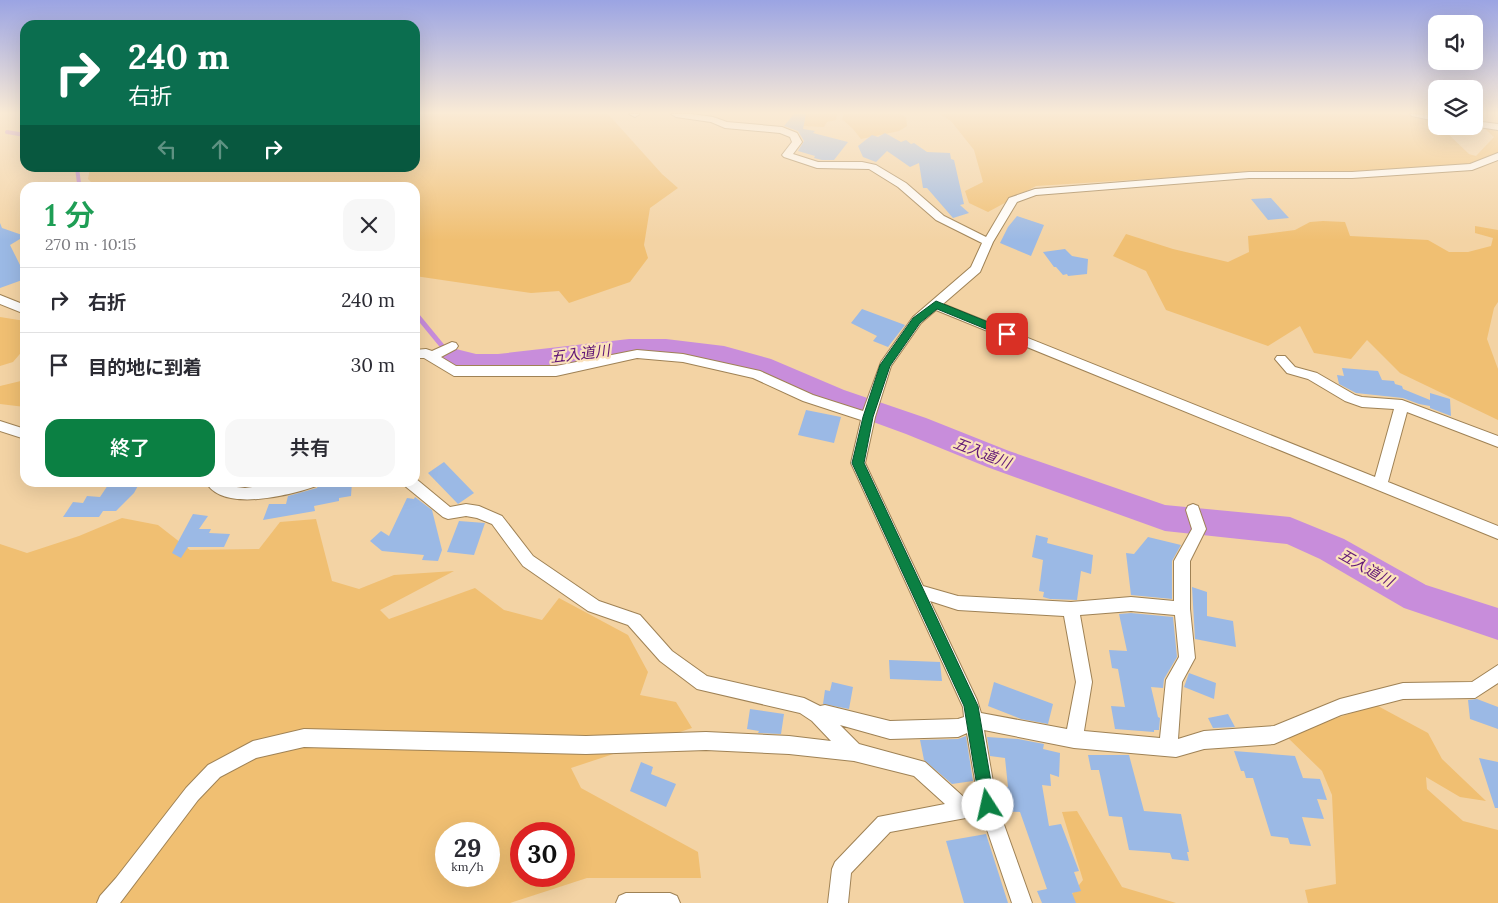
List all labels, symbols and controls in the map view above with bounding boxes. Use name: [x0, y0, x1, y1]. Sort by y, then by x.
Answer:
map controls: [1428, 15, 1483, 135]
button: sound: [1428, 15, 1483, 70]
text: 240 m: [128, 34, 229, 79]
icon: right: [45, 40, 110, 105]
button: layers: [1428, 80, 1483, 135]
text: 右折: [128, 82, 172, 110]
icon: left: [153, 135, 181, 163]
icon: ahead: [206, 135, 234, 163]
icon: right: [259, 135, 287, 163]
text: 1 分: [45, 196, 95, 234]
button: close: [343, 199, 395, 251]
text: 270 m · 10:15: [45, 234, 136, 254]
icon: right: [45, 286, 73, 314]
text: 240 m: [341, 288, 395, 312]
text: 右折: [88, 290, 126, 314]
pin: [986, 313, 1028, 355]
icon: arrive: [993, 320, 1021, 348]
water label: 五入道川: [549, 340, 613, 367]
icon: arrive: [45, 351, 73, 379]
text: 30 m: [351, 353, 395, 377]
text: 目的地に到着: [88, 355, 202, 379]
button: 終了: [45, 419, 215, 477]
button: 共有: [225, 419, 395, 477]
water label: 五入道川: [951, 433, 1015, 473]
water label: 五入道川: [1336, 544, 1399, 592]
position arrow: [961, 778, 1013, 830]
speed limit sign: 30: [510, 822, 575, 887]
text: 29: [454, 832, 481, 864]
text: km/h: [451, 859, 484, 874]

